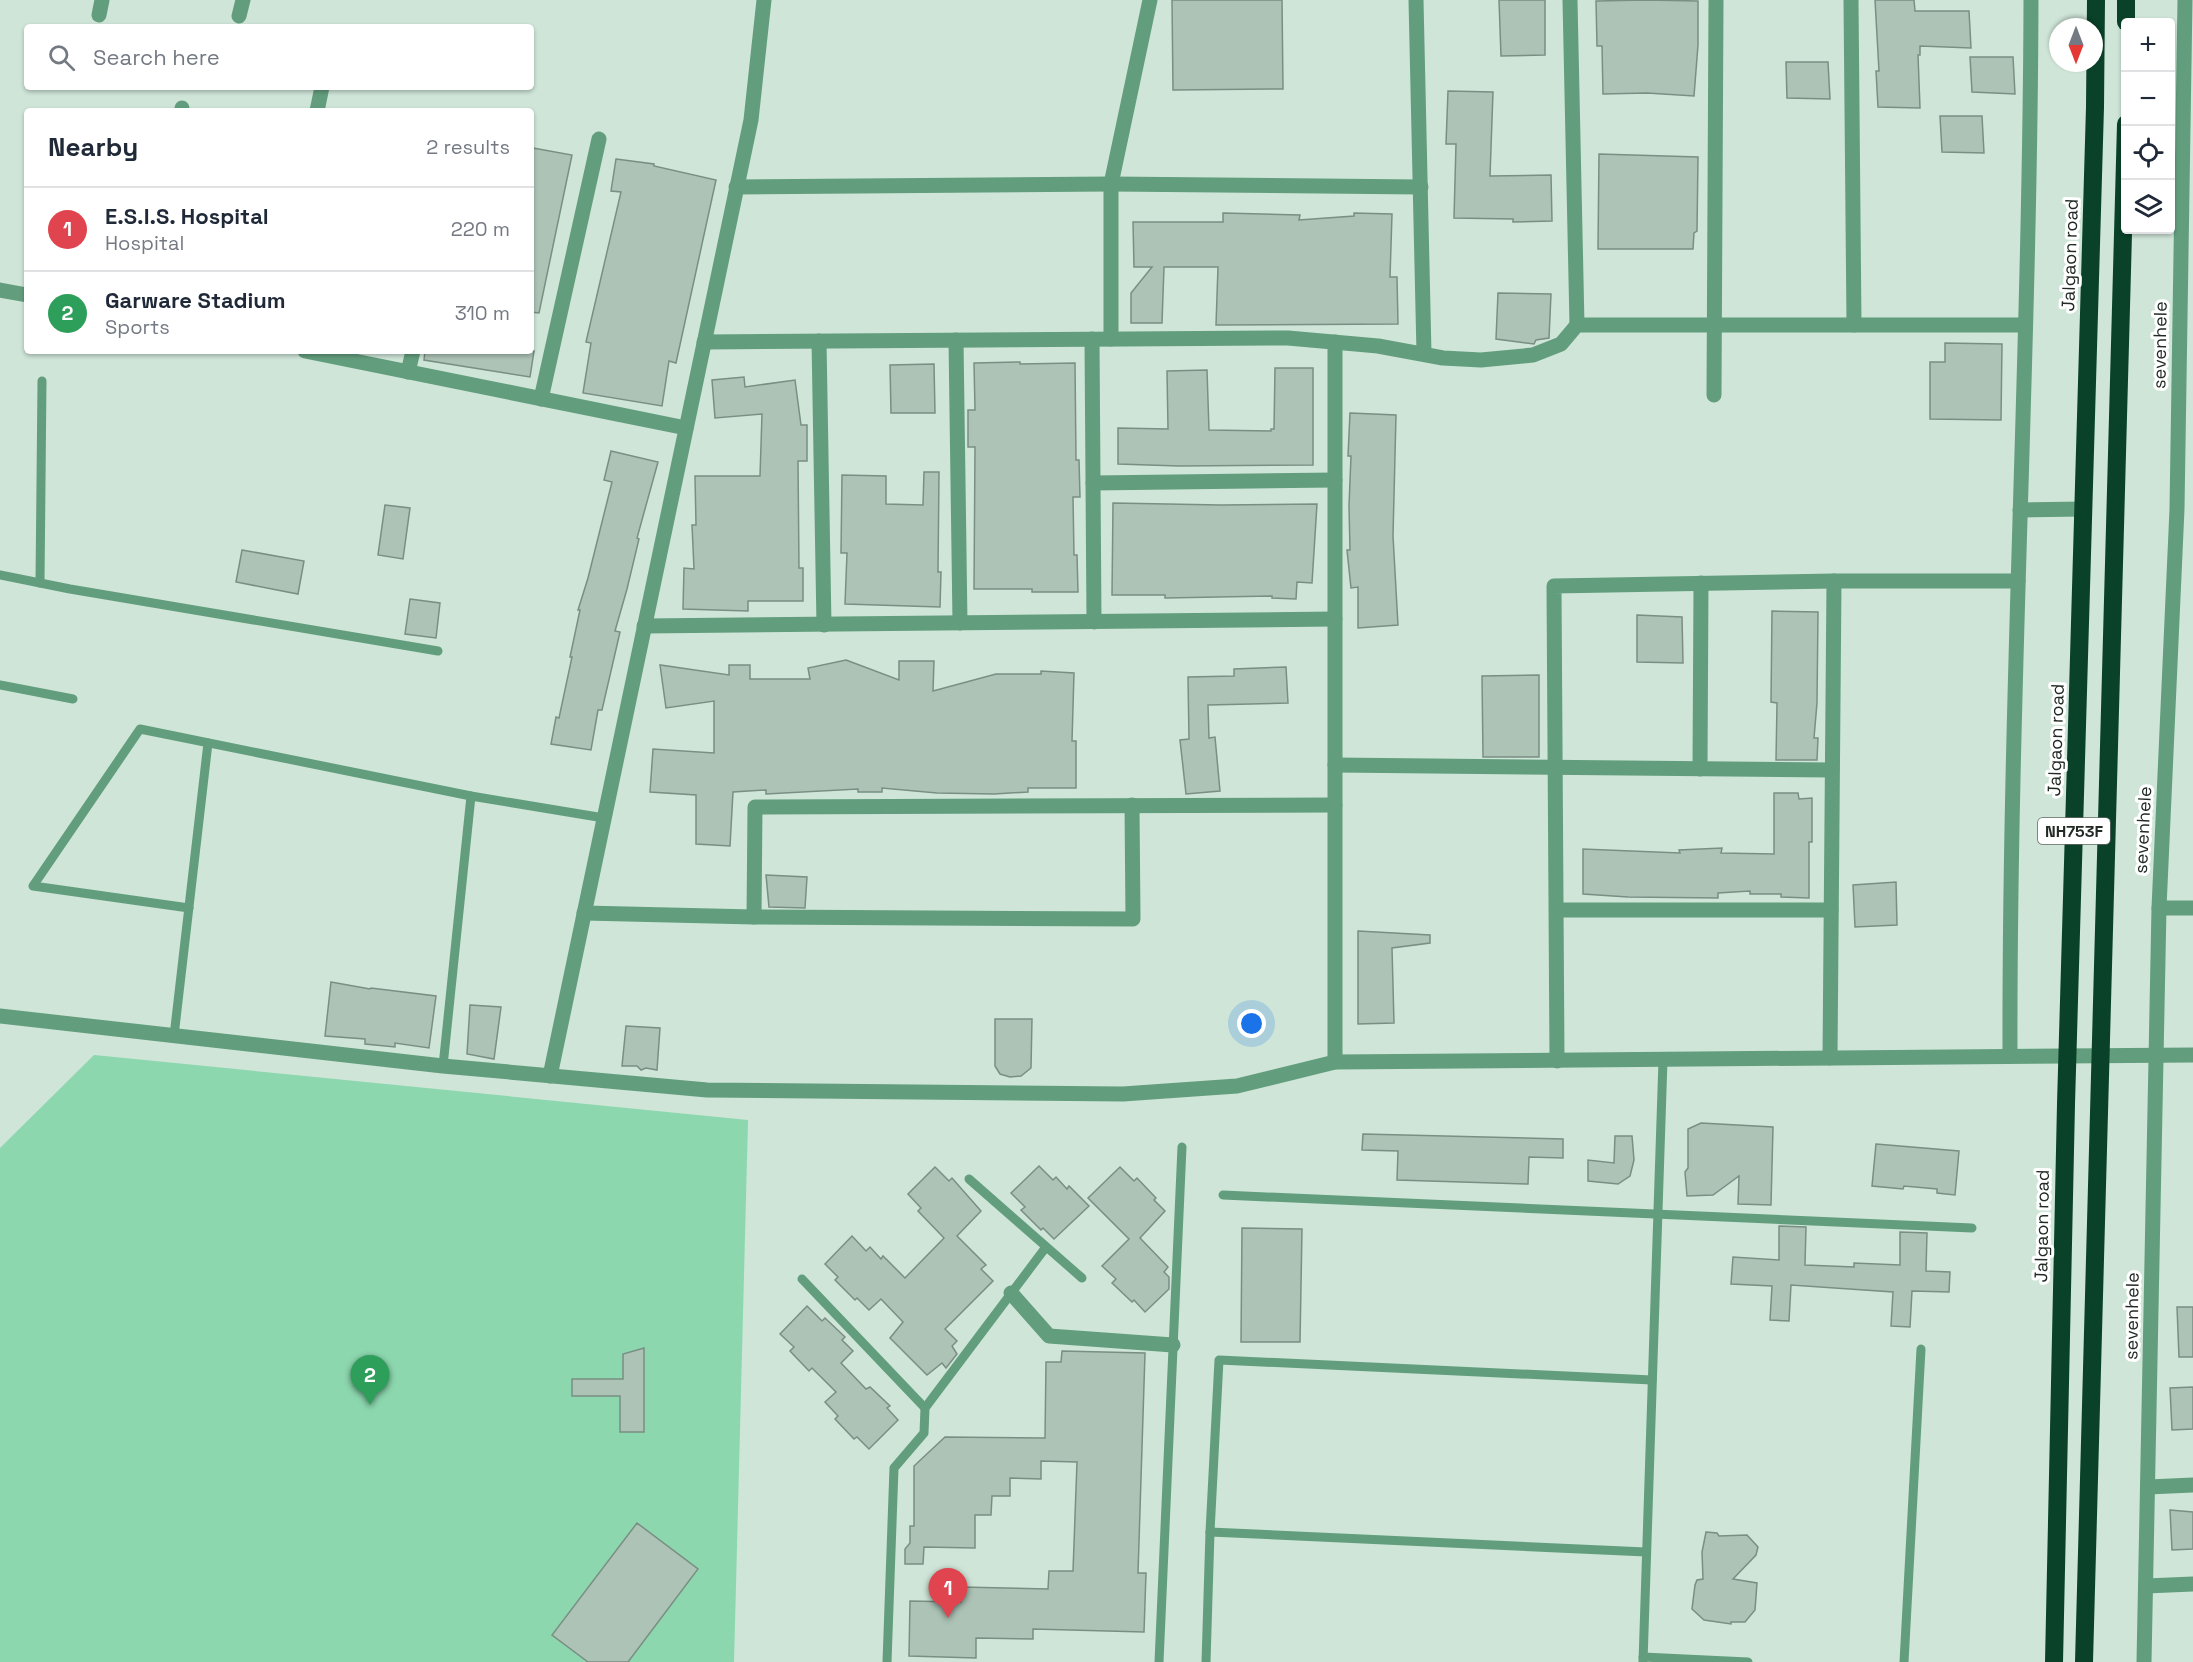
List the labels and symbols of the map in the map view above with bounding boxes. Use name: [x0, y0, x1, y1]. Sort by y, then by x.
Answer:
north arrow: [2049, 18, 2103, 72]
street label: Jalgaon road: [2056, 198, 2083, 312]
street label: sevenhele: [2147, 301, 2172, 389]
street label: Jalgaon road: [2042, 683, 2069, 797]
street label: sevenhele: [2129, 786, 2156, 874]
road number: NH753F: [2038, 818, 2110, 844]
your location: [1237, 1009, 1266, 1038]
street label: Jalgaon road: [2029, 1169, 2054, 1283]
street label: sevenhele: [2119, 1272, 2144, 1360]
pin: 2: [350, 1356, 389, 1405]
pin: 1: [928, 1568, 968, 1618]

